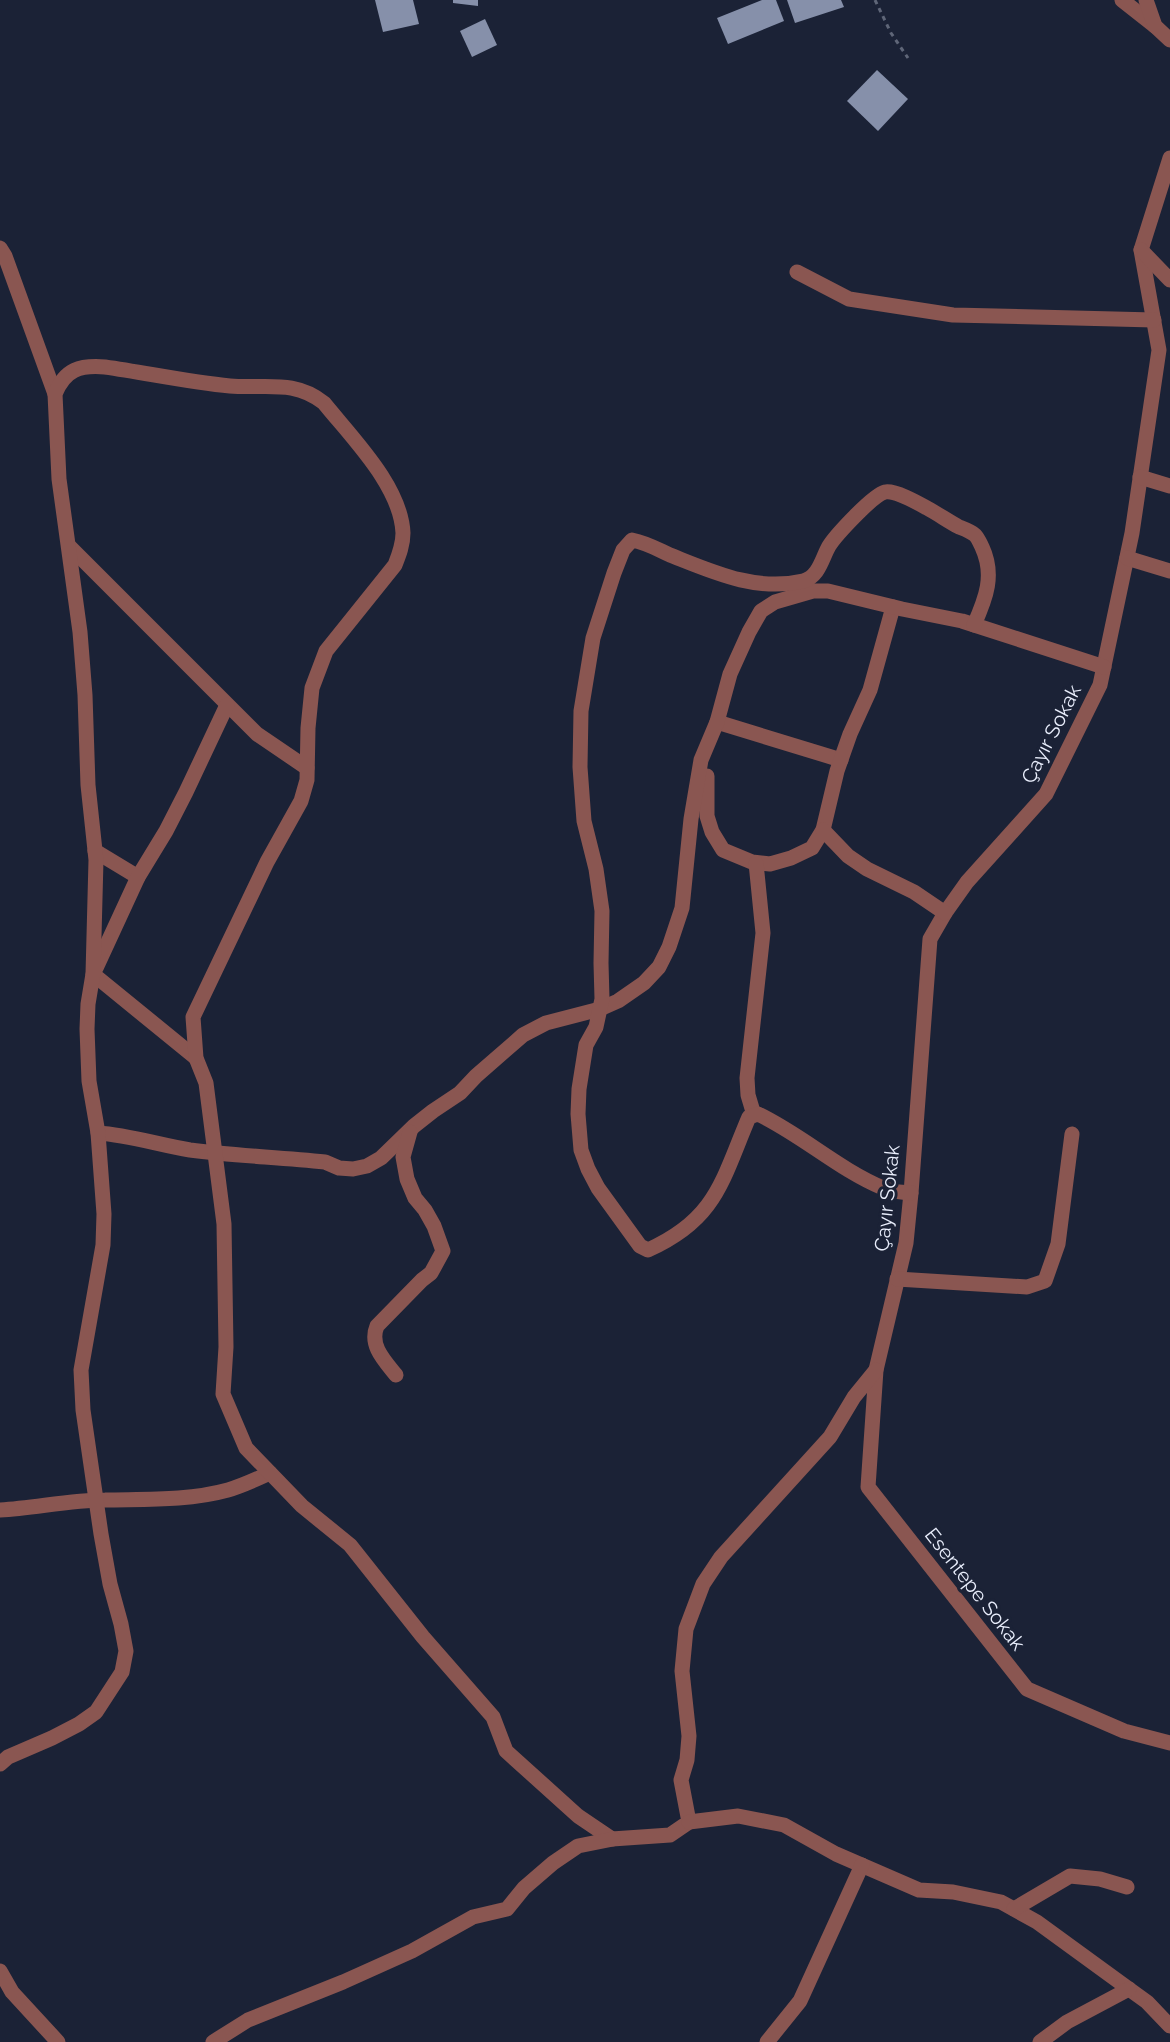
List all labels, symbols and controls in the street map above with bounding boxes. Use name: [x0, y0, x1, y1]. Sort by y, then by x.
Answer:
street label: Çayır Sokak: [1016, 680, 1086, 787]
street label: Çayır Sokak: [869, 1143, 905, 1253]
street label: Esentepe Sokak: [920, 1523, 1030, 1655]

